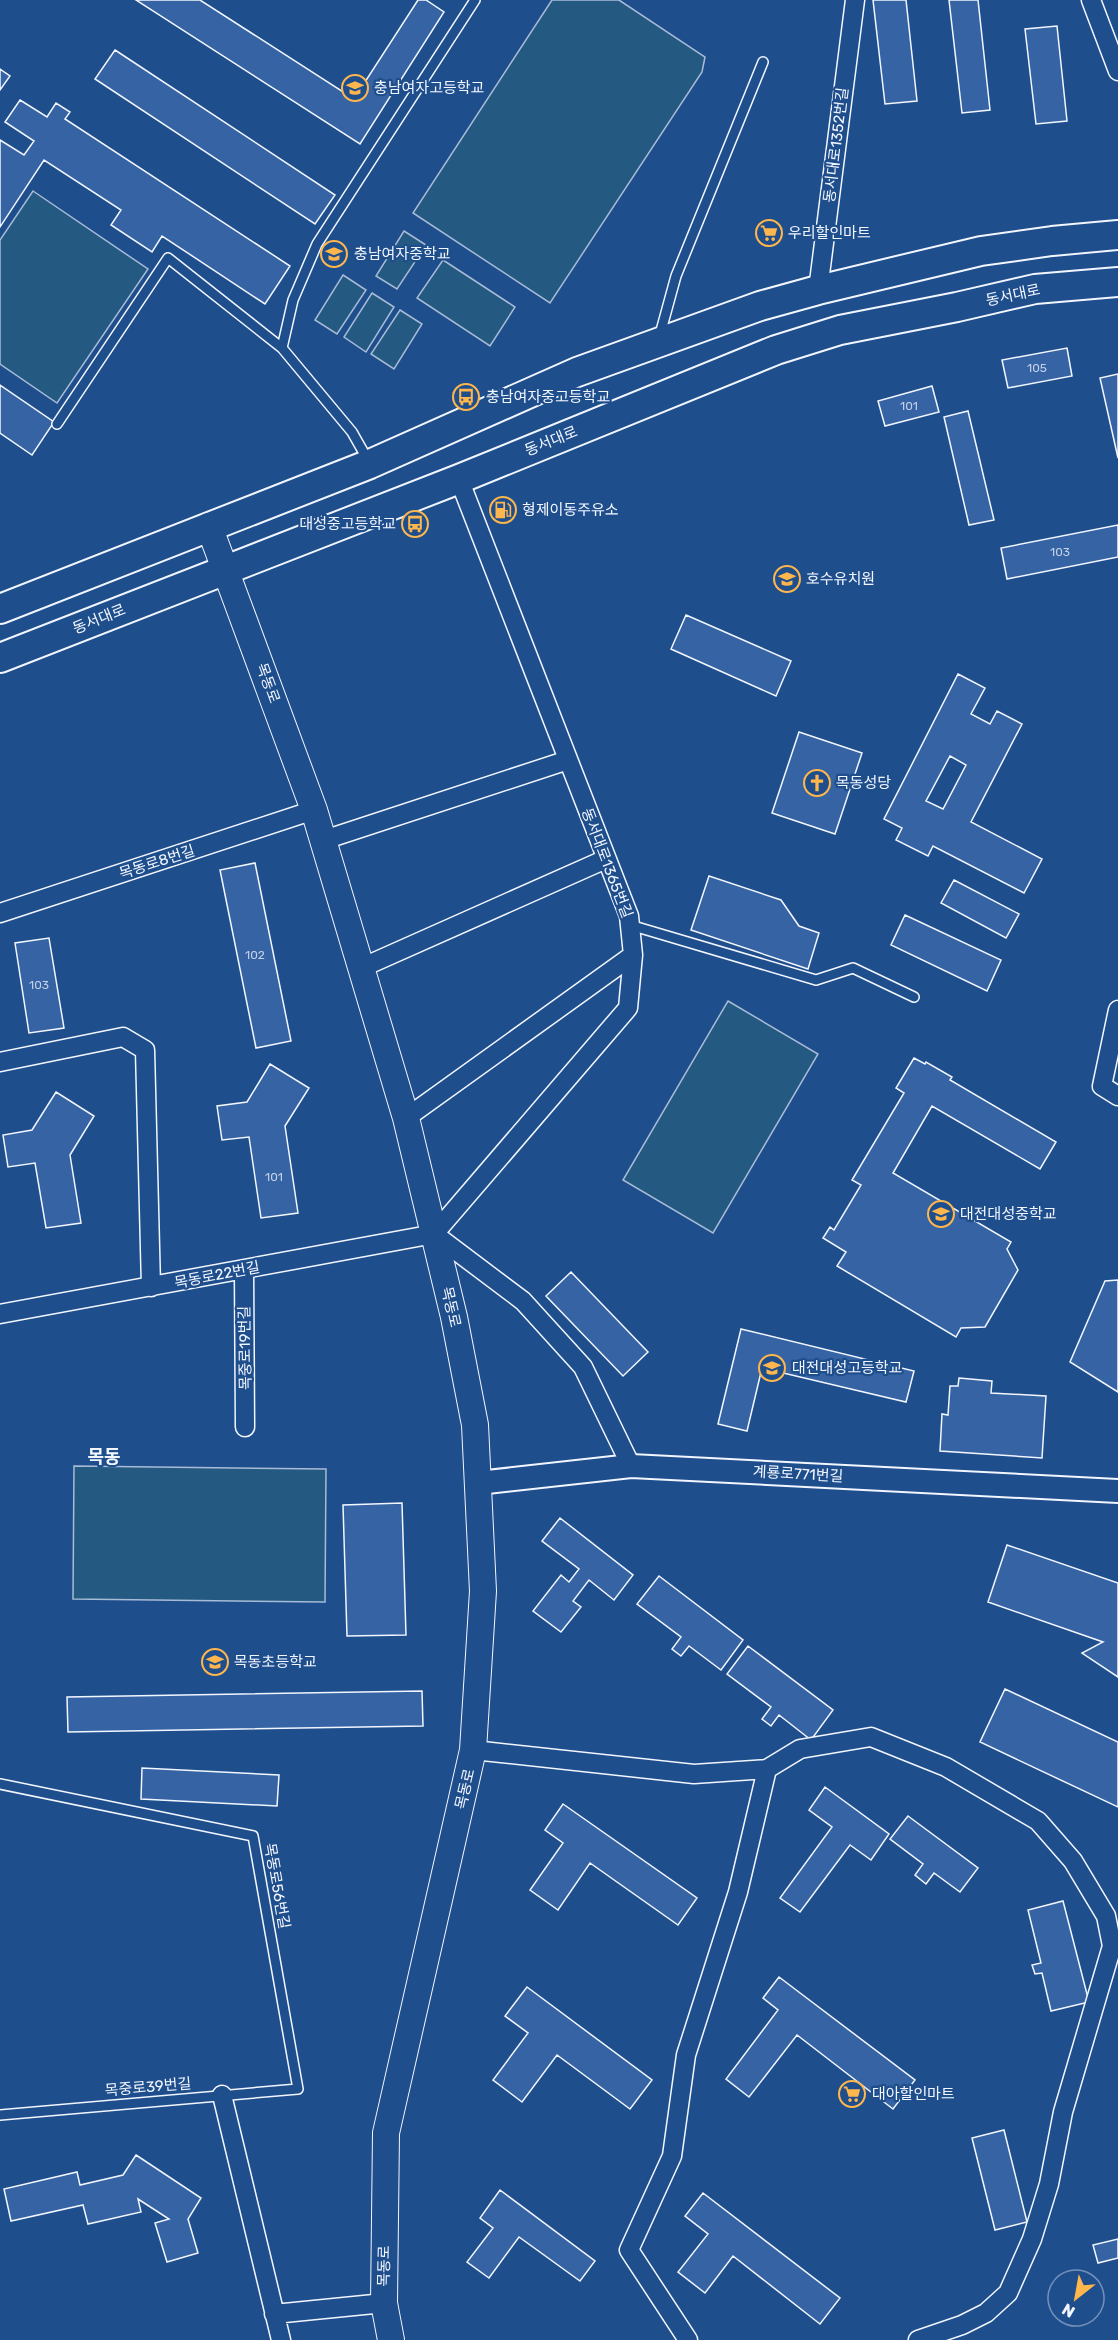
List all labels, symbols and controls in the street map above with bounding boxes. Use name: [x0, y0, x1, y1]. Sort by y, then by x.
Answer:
school or university icon: 충남여자고등학교: [340, 73, 370, 103]
place label: 충남여자고등학교: [374, 79, 484, 97]
street label: 동서대로1352번길: [820, 86, 852, 204]
supermarket icon: 우리할인마트: [754, 218, 784, 248]
place label: 우리할인마트: [788, 224, 871, 242]
school or university icon: 충남여자중학교: [319, 239, 349, 269]
place label: 충남여자중학교: [354, 245, 451, 263]
street label: 동서대로: [984, 280, 1042, 310]
house number: 105: [1027, 361, 1047, 375]
bus stop icon: 충남여자중고등학교: [451, 382, 481, 412]
place label: 충남여자중고등학교: [486, 388, 610, 406]
house number: 101: [900, 399, 918, 413]
street label: 동서대로: [522, 422, 580, 460]
fuel station icon: 형제이동주유소: [488, 495, 518, 525]
place label: 형제이동주유소: [522, 501, 619, 519]
bus stop icon: 대성중고등학교: [400, 509, 430, 539]
place label: 대성중고등학교: [299, 515, 396, 533]
house number: 103: [1050, 545, 1070, 559]
school or university icon: 호수유치원: [772, 564, 802, 594]
place label: 호수유치원: [806, 570, 875, 588]
street label: 동서대로: [70, 600, 128, 638]
street label: 목동로: [252, 660, 284, 706]
church icon: 목동성당: [802, 768, 832, 798]
place label: 목동성당: [836, 774, 891, 792]
street label: 동서대로1365번길: [578, 806, 636, 920]
street label: 목동로8번길: [117, 841, 197, 883]
house number: 102: [245, 948, 265, 962]
house number: 103: [29, 978, 49, 992]
house number: 101: [265, 1170, 283, 1184]
school or university icon: 대전대성중학교: [926, 1199, 956, 1229]
place label: 대전대성중학교: [960, 1205, 1057, 1223]
street label: 목동로22번길: [173, 1258, 261, 1292]
street label: 목동로: [438, 1285, 464, 1329]
street label: 목중로19번길: [235, 1306, 255, 1390]
school or university icon: 대전대성고등학교: [757, 1353, 787, 1383]
place label: 대전대성고등학교: [792, 1359, 902, 1377]
district label: 목동: [87, 1446, 121, 1468]
street label: 계룡로771번길: [752, 1463, 844, 1485]
school or university icon: 목동초등학교: [200, 1647, 230, 1677]
place label: 목동초등학교: [234, 1653, 317, 1671]
street label: 목동로: [452, 1767, 478, 1811]
street label: 목동로56번길: [261, 1842, 293, 1930]
street label: 목중로39번길: [104, 2074, 192, 2100]
supermarket icon: 대아할인마트: [837, 2079, 867, 2109]
place label: 대아할인마트: [872, 2085, 955, 2103]
street label: 목동로: [375, 2245, 393, 2287]
north arrow: [1046, 2268, 1106, 2328]
text: N: [1059, 2299, 1078, 2322]

